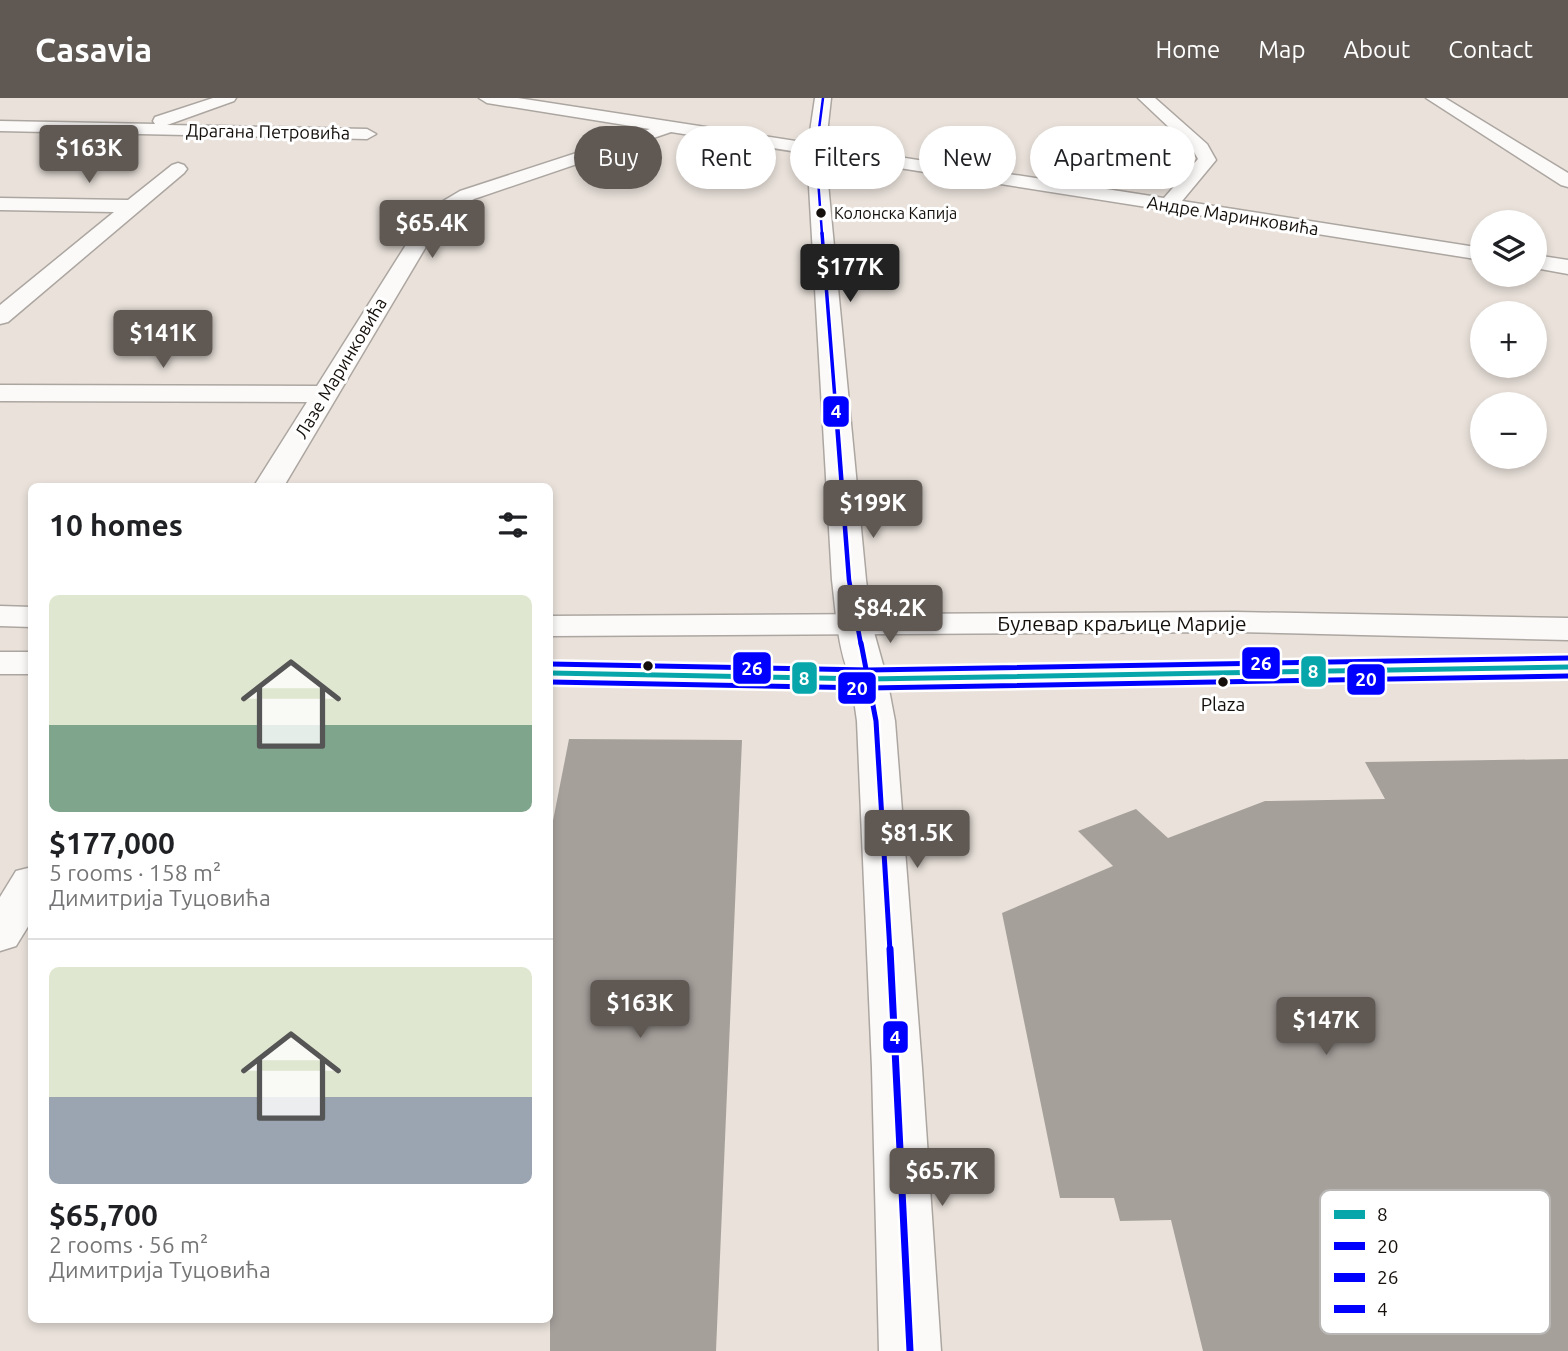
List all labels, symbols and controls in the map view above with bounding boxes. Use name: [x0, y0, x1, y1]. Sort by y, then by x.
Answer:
text: Casavia: [35, 31, 152, 68]
text: Home: [1155, 36, 1220, 63]
text: Map: [1258, 36, 1305, 63]
text: About: [1343, 36, 1410, 63]
text: Contact: [1448, 36, 1533, 63]
street label: Драгана Петровића: [186, 120, 350, 142]
pin: $163K: [40, 126, 138, 185]
chip: Buy: [574, 126, 662, 189]
chip: Rent: [676, 126, 776, 189]
chip: Filters: [790, 126, 905, 189]
chip: New: [919, 126, 1016, 189]
chip: Apartment: [1030, 126, 1195, 189]
text: $163K: [55, 135, 123, 160]
street label: Андре Маринковића: [1146, 192, 1320, 238]
pin: $65.4K: [375, 200, 489, 260]
place label: Колонска Капија: [834, 204, 957, 222]
marker: Колонска Капија: [814, 206, 828, 220]
text: $65.4K: [396, 210, 468, 235]
map controls: [1470, 210, 1547, 469]
button: layers: [1470, 210, 1547, 287]
pin: $177K: [801, 244, 899, 304]
text: $177K: [816, 254, 884, 279]
street label: Лазе Маринковића: [290, 294, 390, 441]
button: +: [1470, 301, 1547, 378]
pin: $141K: [114, 310, 212, 370]
text: $141K: [129, 320, 197, 345]
button: −: [1470, 392, 1547, 469]
line badge: 4: [822, 395, 850, 428]
text: 4: [831, 400, 842, 422]
pin: $199K: [824, 480, 922, 540]
text: $199K: [839, 490, 907, 515]
icon: filters: [494, 506, 532, 544]
text: 10 homes: [49, 508, 183, 542]
pin: $84.2K: [833, 586, 947, 645]
text: $84.2K: [854, 595, 926, 620]
street label: Булевар краљице Марије: [997, 611, 1247, 635]
icon: home: [228, 641, 354, 767]
line badge: 26: [1241, 646, 1281, 680]
line badge: 26: [732, 651, 772, 685]
text: 26: [1250, 652, 1272, 674]
line badge: 8: [1300, 655, 1327, 688]
text: 26: [741, 657, 763, 679]
unlabelled marker: [641, 659, 655, 673]
text: 8: [1308, 660, 1318, 682]
line badge: 8: [791, 661, 818, 695]
line badge: 20: [1346, 663, 1386, 696]
text: 8: [799, 667, 809, 689]
text: 20: [1355, 668, 1377, 690]
line badge: 20: [837, 671, 877, 705]
marker: Plaza: [1216, 675, 1230, 689]
text: 20: [846, 677, 868, 699]
place label: Plaza: [1201, 693, 1245, 715]
pin: $81.5K: [860, 810, 974, 870]
text: $81.5K: [881, 820, 953, 845]
text: $177,000: [49, 826, 175, 860]
text: 5 rooms · 158 m²: [49, 860, 221, 885]
text: Димитрија Туцовића: [49, 885, 271, 910]
pin: $163K: [591, 981, 689, 1040]
text: $163K: [606, 990, 674, 1015]
pin: $147K: [1277, 998, 1375, 1057]
text: $147K: [1292, 1007, 1360, 1032]
icon: home: [228, 1013, 354, 1139]
line badge: 4: [882, 1020, 909, 1054]
text: 4: [890, 1026, 901, 1048]
pin: $65.7K: [885, 1148, 999, 1208]
text: $65.7K: [906, 1158, 978, 1183]
legend: [1320, 1190, 1550, 1334]
text: $65,700: [49, 1198, 158, 1232]
text: 8: [1377, 1203, 1388, 1225]
text: 2 rooms · 56 m²: [49, 1232, 208, 1257]
text: 20: [1377, 1235, 1398, 1257]
text: Димитрија Туцовића: [49, 1257, 271, 1282]
text: 26: [1377, 1266, 1398, 1288]
text: 4: [1377, 1298, 1388, 1320]

